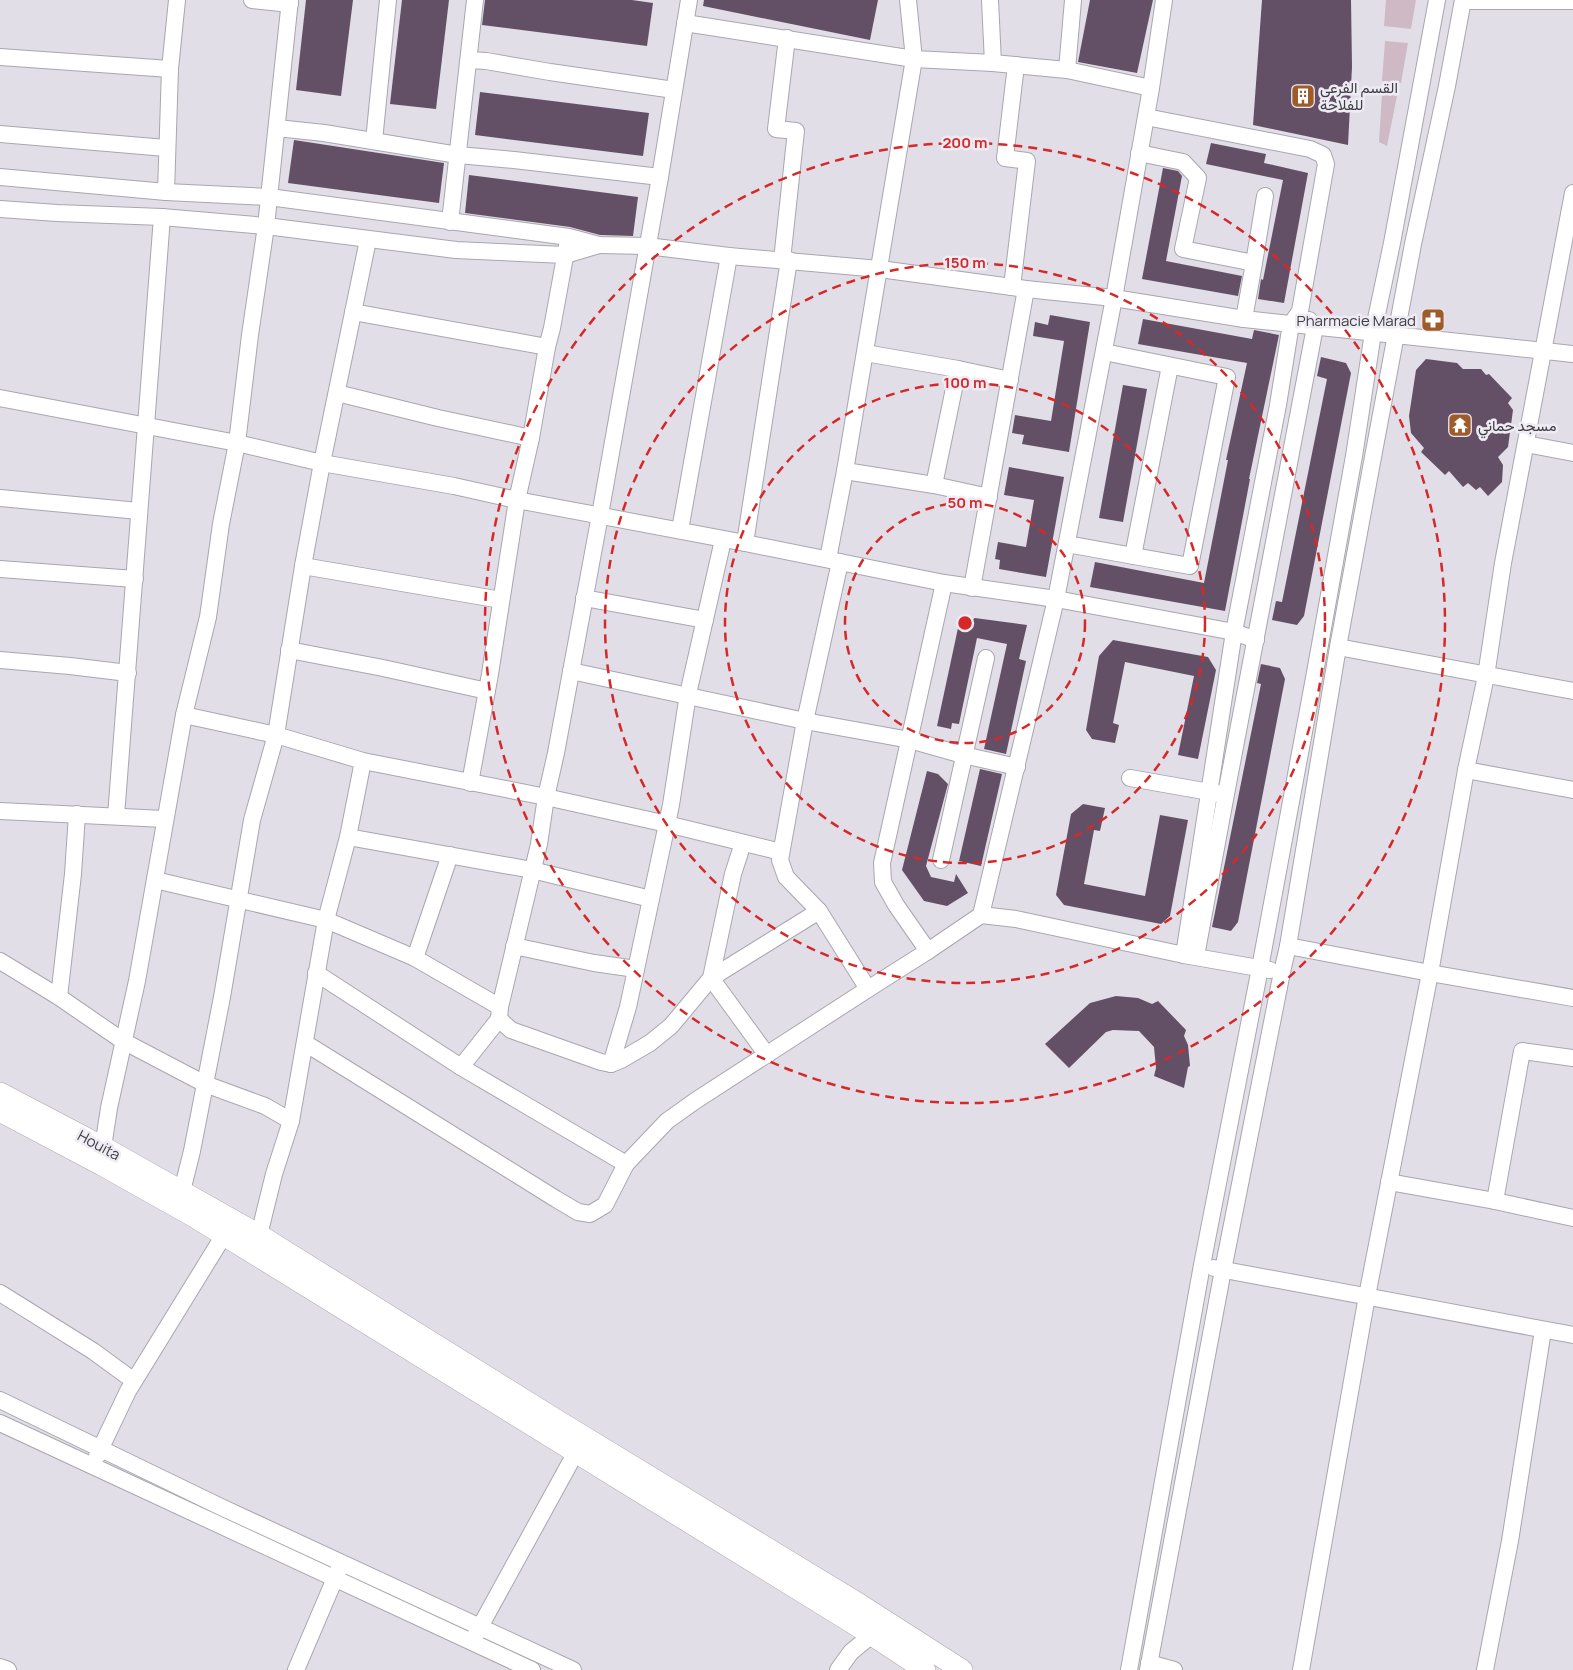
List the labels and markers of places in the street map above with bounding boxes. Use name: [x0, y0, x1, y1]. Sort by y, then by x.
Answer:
place label: القسم الفرعي للفلاحة: [1320, 77, 1398, 115]
building icon: القسم الفرعي للفلاحة: [1290, 83, 1316, 109]
pharmacy icon: Pharmacie Marad: [1420, 307, 1446, 333]
place label: Pharmacie Marad: [1297, 310, 1416, 331]
temple icon: مسجد حماني: [1447, 412, 1473, 438]
place label: مسجد حماني: [1478, 415, 1556, 439]
centre of rings: [956, 614, 974, 632]

